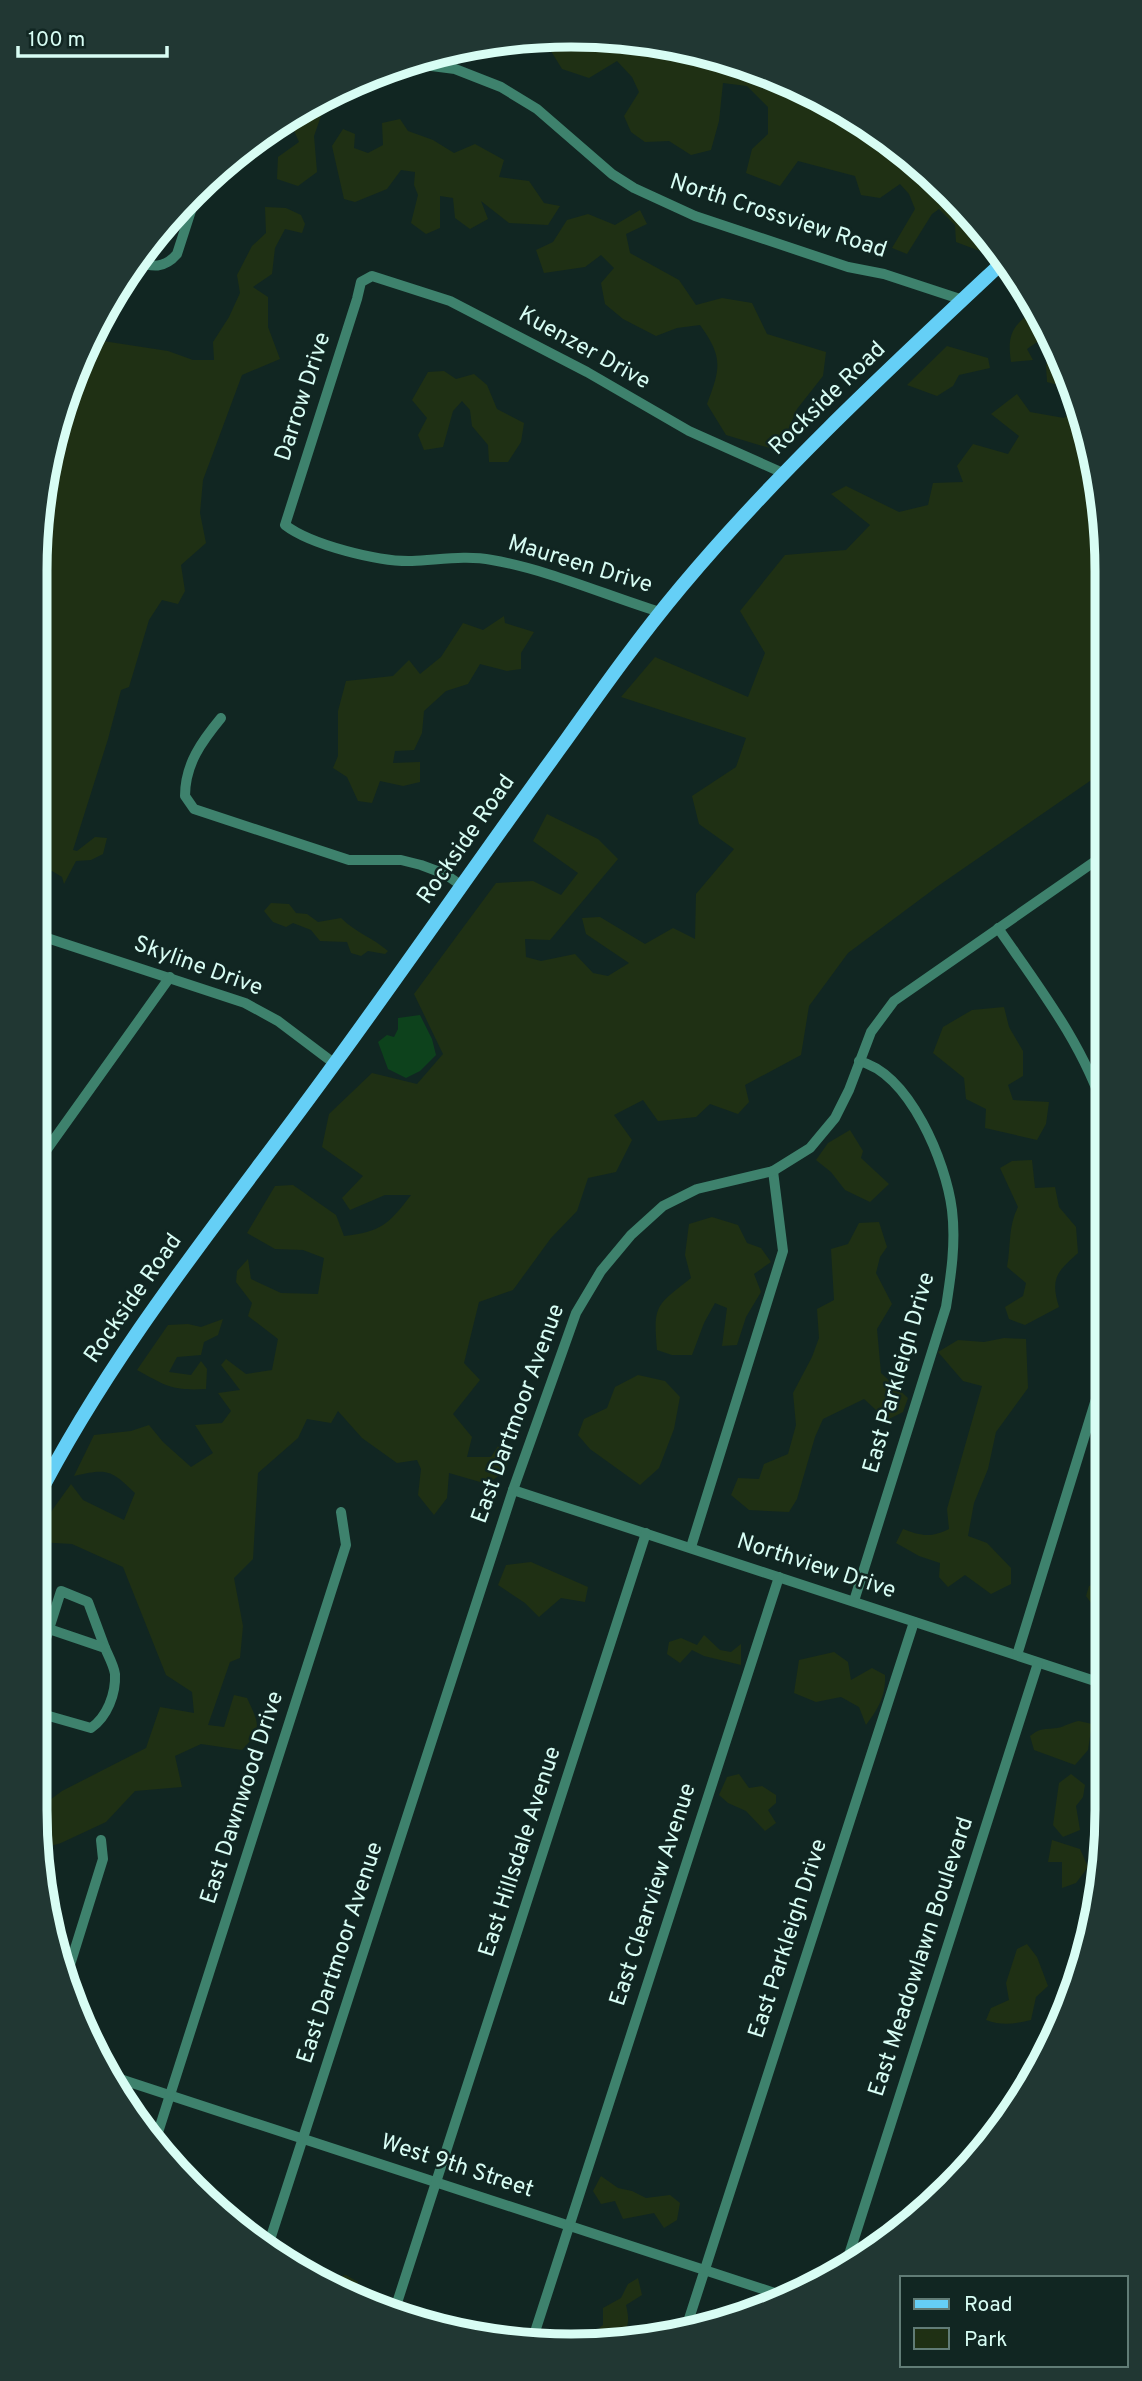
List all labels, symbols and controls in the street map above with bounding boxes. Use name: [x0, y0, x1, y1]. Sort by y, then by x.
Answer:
scale bar: [18, 14, 166, 58]
text: 100 m: [28, 27, 85, 54]
street label: North Crossview Road: [666, 168, 890, 266]
street label: Kuenzer Drive: [513, 301, 655, 397]
street label: Darrow Drive: [270, 329, 338, 465]
street label: Rockside Road: [763, 336, 893, 462]
street label: Maureen Drive: [504, 529, 656, 601]
street label: Rockside Road: [412, 770, 522, 910]
street label: Skyline Drive: [129, 930, 267, 1004]
street label: Rockside Road: [79, 1229, 189, 1369]
street label: East Parkleigh Drive: [857, 1269, 943, 1477]
street label: East Dartmoor Avenue: [466, 1300, 572, 1528]
street label: Northview Drive: [733, 1528, 899, 1606]
street label: East Dawnwood Drive: [195, 1688, 291, 1908]
street label: East Hillsdale Avenue: [473, 1743, 569, 1961]
street label: East Clearview Avenue: [604, 1780, 704, 2010]
street label: East Meadowlawn Boulevard: [863, 1813, 981, 2101]
street label: East Parkleigh Drive: [743, 1836, 835, 2042]
street label: East Dartmoor Avenue: [291, 1839, 391, 2067]
street label: West 9th Street: [377, 2129, 537, 2205]
legend: [900, 2276, 1128, 2367]
text: Road: [964, 2292, 1013, 2319]
text: Park: [964, 2327, 1007, 2354]

